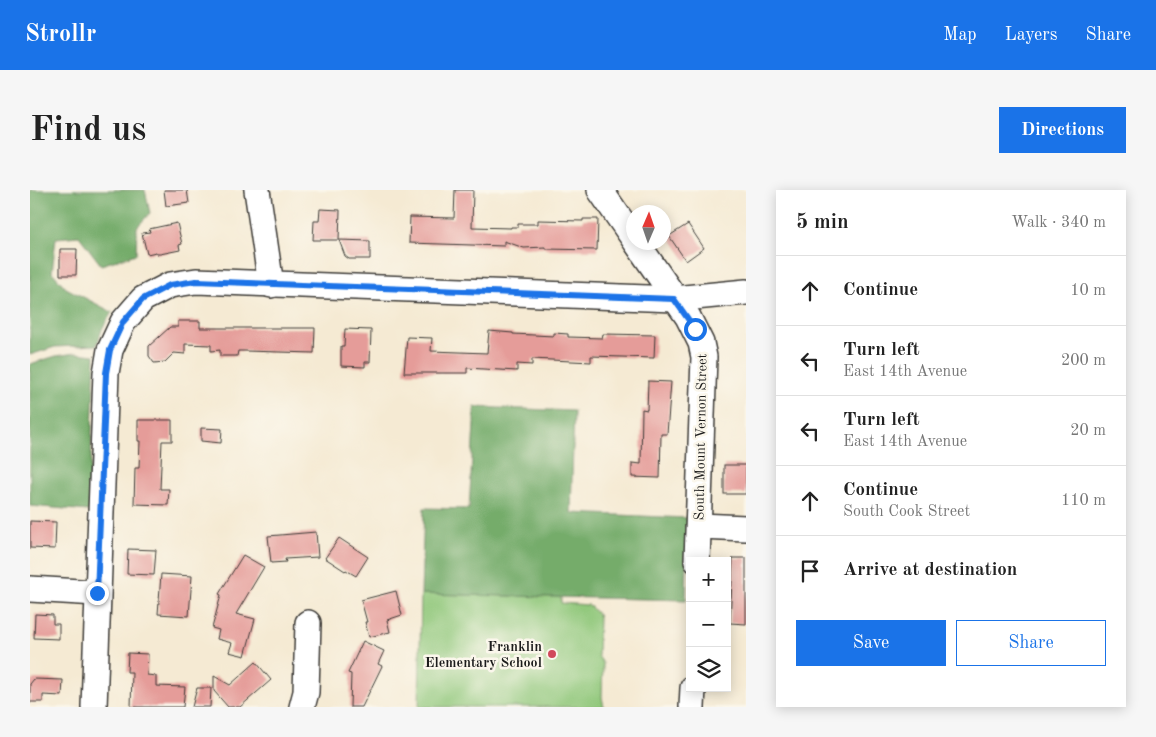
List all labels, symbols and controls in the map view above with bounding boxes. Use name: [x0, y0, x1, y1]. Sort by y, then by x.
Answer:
text: Strollr: [25, 23, 96, 47]
text: Map: [943, 26, 977, 44]
text: Layers: [1005, 26, 1057, 44]
text: Share: [1085, 26, 1131, 44]
button: Directions: [999, 107, 1126, 153]
text: Find us: [30, 113, 146, 148]
north arrow: [626, 205, 671, 250]
text: 5 min: [796, 212, 849, 233]
text: Walk · 340 m: [1011, 215, 1106, 231]
icon: ahead: [796, 277, 824, 305]
text: Continue: [843, 281, 918, 300]
text: 10 m: [1070, 283, 1106, 299]
route start: [684, 318, 707, 341]
text: Turn left: [843, 341, 920, 360]
icon: left: [796, 347, 824, 375]
street label: South Mount Vernon Street: [693, 353, 709, 521]
text: 200 m: [1061, 353, 1106, 369]
text: East 14th Avenue: [843, 364, 967, 380]
text: Turn left: [843, 411, 920, 430]
icon: left: [796, 417, 824, 445]
text: 20 m: [1070, 423, 1106, 439]
text: East 14th Avenue: [843, 434, 967, 450]
text: Continue: [843, 481, 918, 500]
icon: ahead: [796, 487, 824, 515]
text: 110 m: [1061, 493, 1106, 509]
text: South Cook Street: [843, 504, 970, 520]
map controls: [686, 557, 731, 692]
button: +: [686, 557, 731, 602]
icon: arrive: [796, 557, 824, 585]
text: Arrive at destination: [843, 561, 1017, 580]
route end: [86, 582, 109, 605]
button: −: [686, 602, 731, 647]
button: Save: [796, 620, 946, 666]
button: Share: [956, 620, 1106, 666]
place label: Franklin Elementary School: [425, 640, 542, 670]
button: layers: [686, 647, 731, 692]
marker: Franklin Elementary School: [546, 648, 558, 660]

